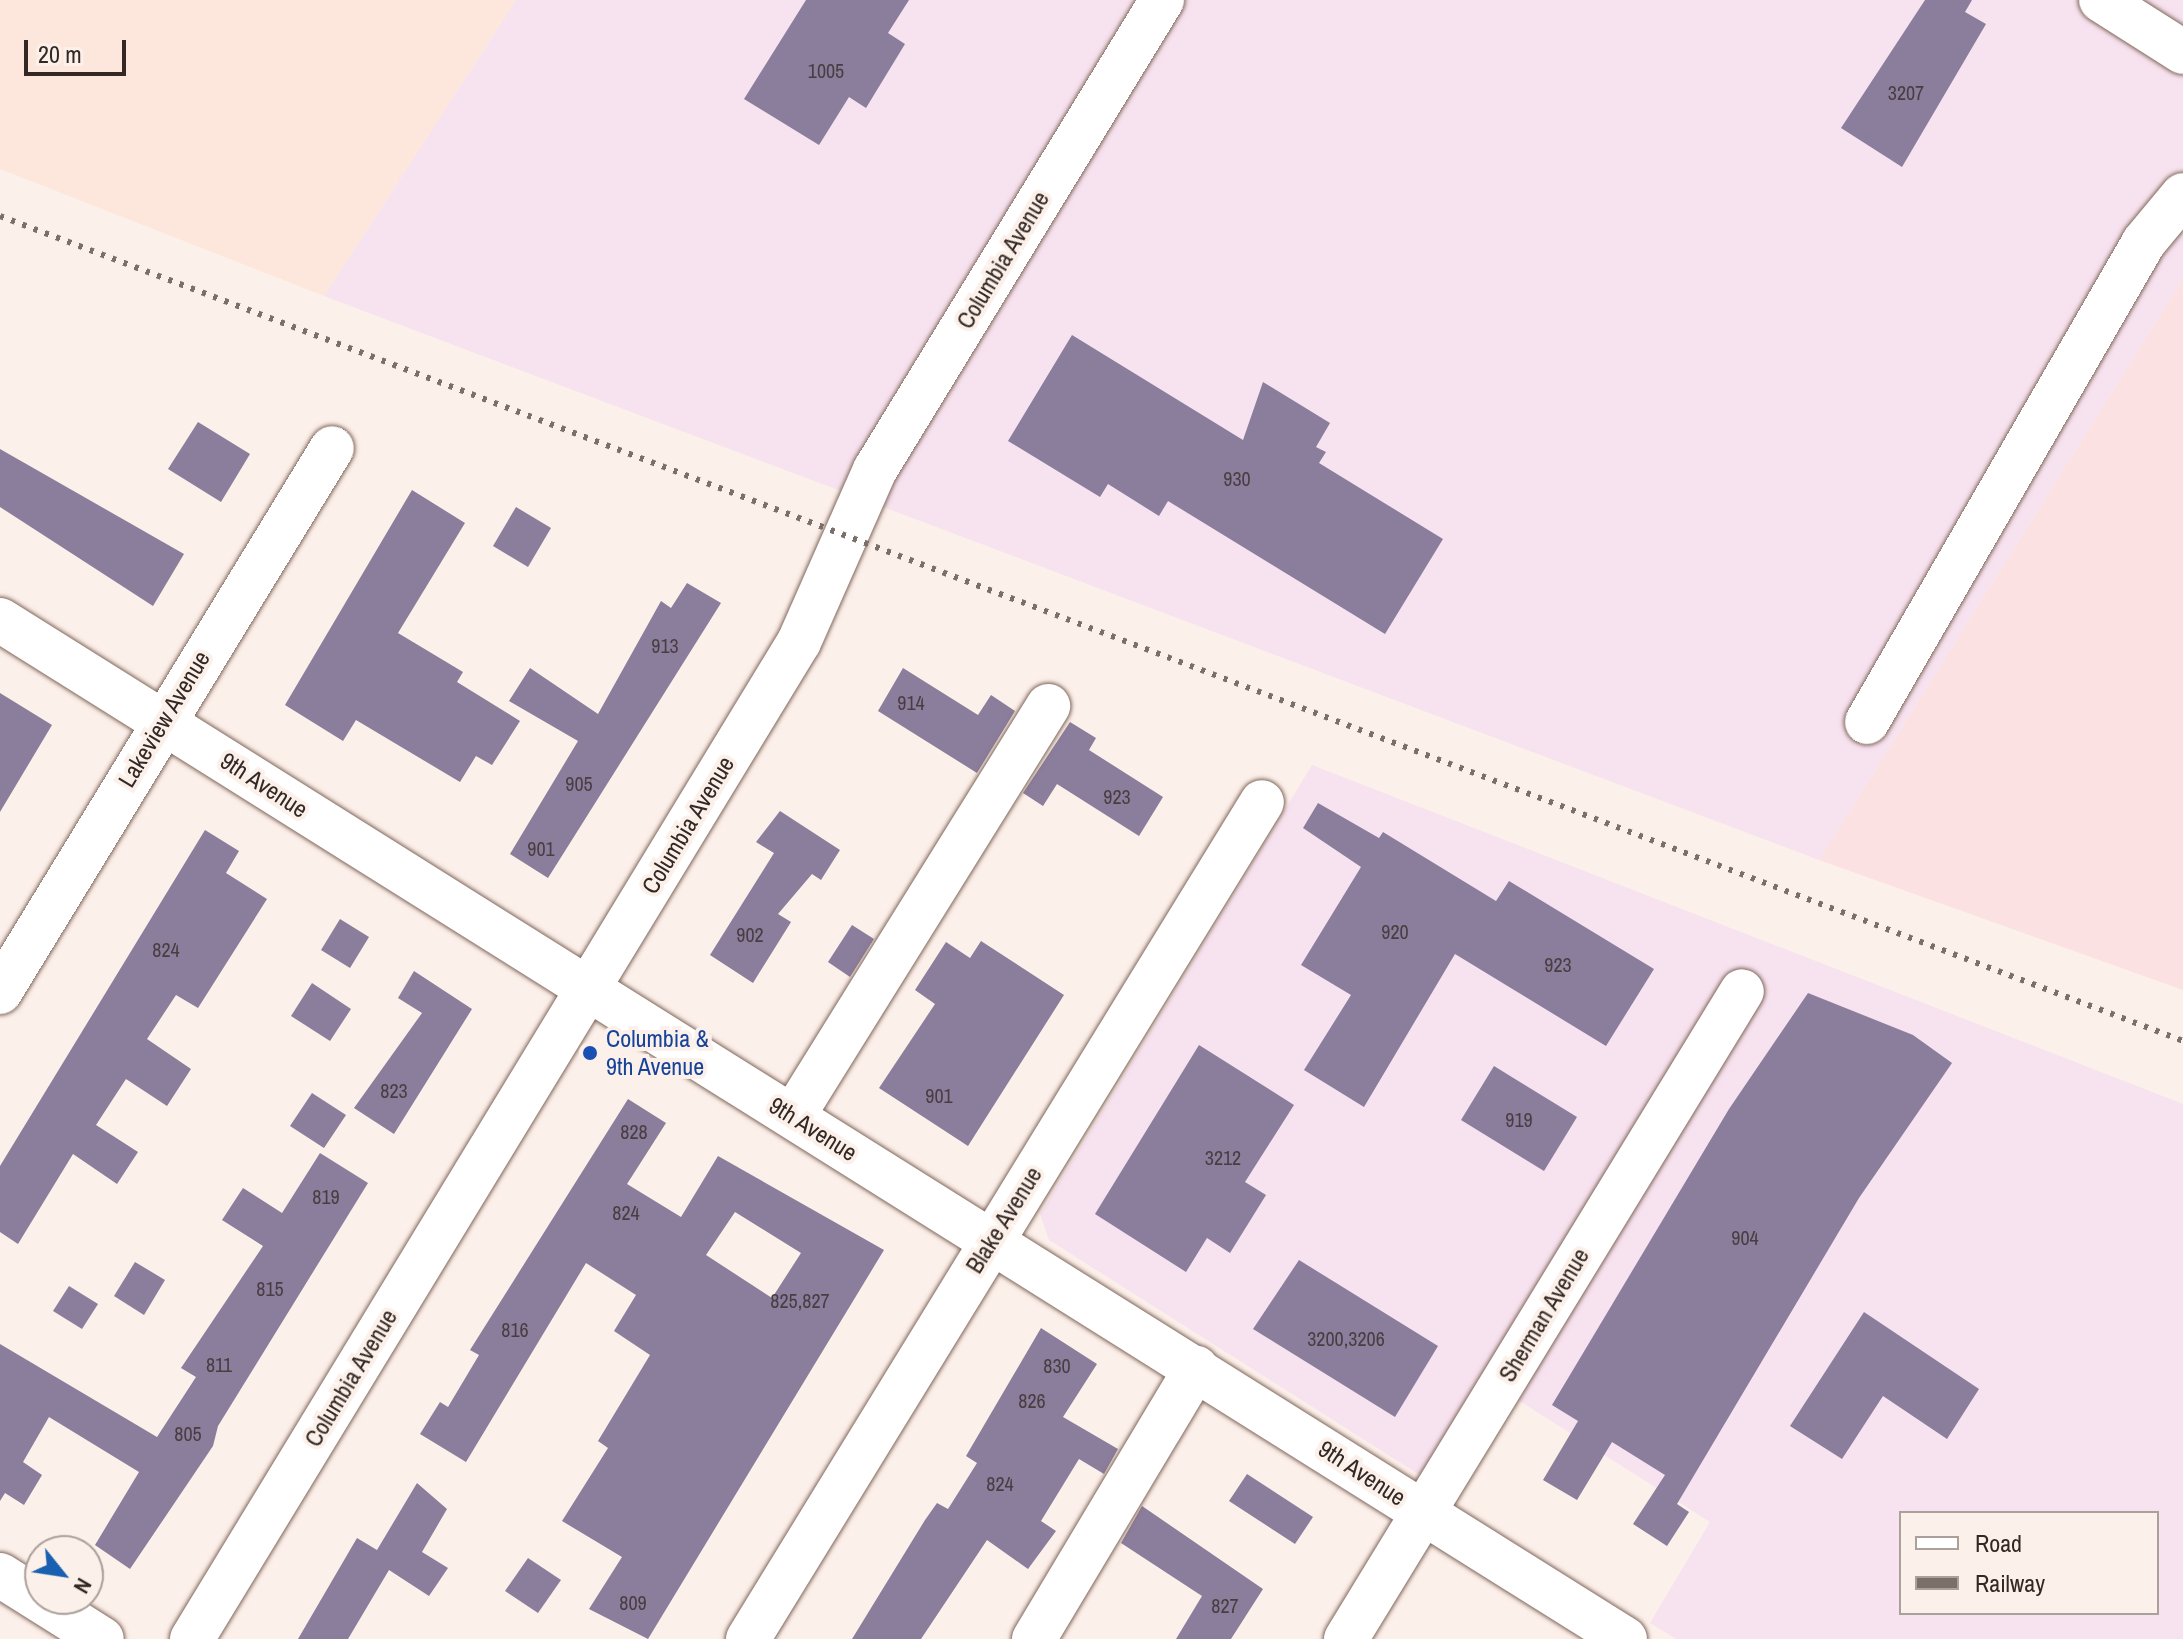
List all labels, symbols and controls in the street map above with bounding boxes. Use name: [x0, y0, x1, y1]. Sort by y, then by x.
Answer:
scale bar: [28, 24, 130, 74]
text: 20 m: [38, 38, 82, 70]
house number: 1005: [808, 58, 844, 82]
house number: 3207: [1888, 80, 1924, 104]
street label: Columbia Avenue: [950, 186, 1056, 334]
house number: 930: [1223, 466, 1251, 490]
house number: 913: [651, 633, 679, 657]
street label: Lakeview Avenue: [112, 645, 216, 793]
house number: 914: [897, 690, 925, 714]
street label: 9th Avenue: [215, 746, 313, 824]
street label: Columbia Avenue: [635, 751, 741, 899]
house number: 905: [565, 771, 593, 795]
house number: 923: [1103, 784, 1131, 808]
house number: 901: [527, 836, 555, 860]
house number: 920: [1381, 919, 1409, 943]
house number: 902: [736, 922, 764, 946]
house number: 824: [152, 937, 180, 961]
house number: 923: [1544, 952, 1572, 976]
place label: Columbia & 9th Avenue: [606, 1025, 709, 1081]
marker: Columbia & 9th Avenue: [581, 1044, 599, 1062]
house number: 823: [380, 1078, 408, 1102]
house number: 901: [925, 1083, 953, 1107]
street label: 9th Avenue: [763, 1090, 863, 1168]
house number: 919: [1505, 1107, 1533, 1131]
house number: 828: [620, 1119, 648, 1143]
house number: 3212: [1205, 1145, 1241, 1169]
street label: Blake Avenue: [960, 1161, 1048, 1279]
house number: 819: [312, 1184, 340, 1208]
house number: 824: [612, 1200, 640, 1224]
house number: 904: [1731, 1225, 1759, 1249]
street label: Sherman Avenue: [1493, 1243, 1595, 1387]
house number: 815: [256, 1276, 284, 1300]
house number: 825,827: [770, 1288, 830, 1312]
street label: Columbia Avenue: [298, 1304, 404, 1452]
house number: 816: [501, 1317, 529, 1341]
house number: 3200,3206: [1307, 1326, 1385, 1350]
house number: 811: [206, 1352, 232, 1376]
house number: 830: [1043, 1353, 1071, 1377]
house number: 826: [1018, 1388, 1046, 1412]
house number: 805: [174, 1421, 202, 1445]
street label: 9th Avenue: [1313, 1434, 1411, 1512]
house number: 824: [986, 1471, 1014, 1495]
legend: [1899, 1511, 2159, 1615]
text: Road: [1975, 1527, 2022, 1559]
north arrow: [24, 1535, 104, 1615]
text: Railway: [1975, 1567, 2045, 1599]
text: N: [67, 1573, 99, 1599]
house number: 809: [619, 1590, 647, 1614]
house number: 827: [1211, 1593, 1239, 1617]

